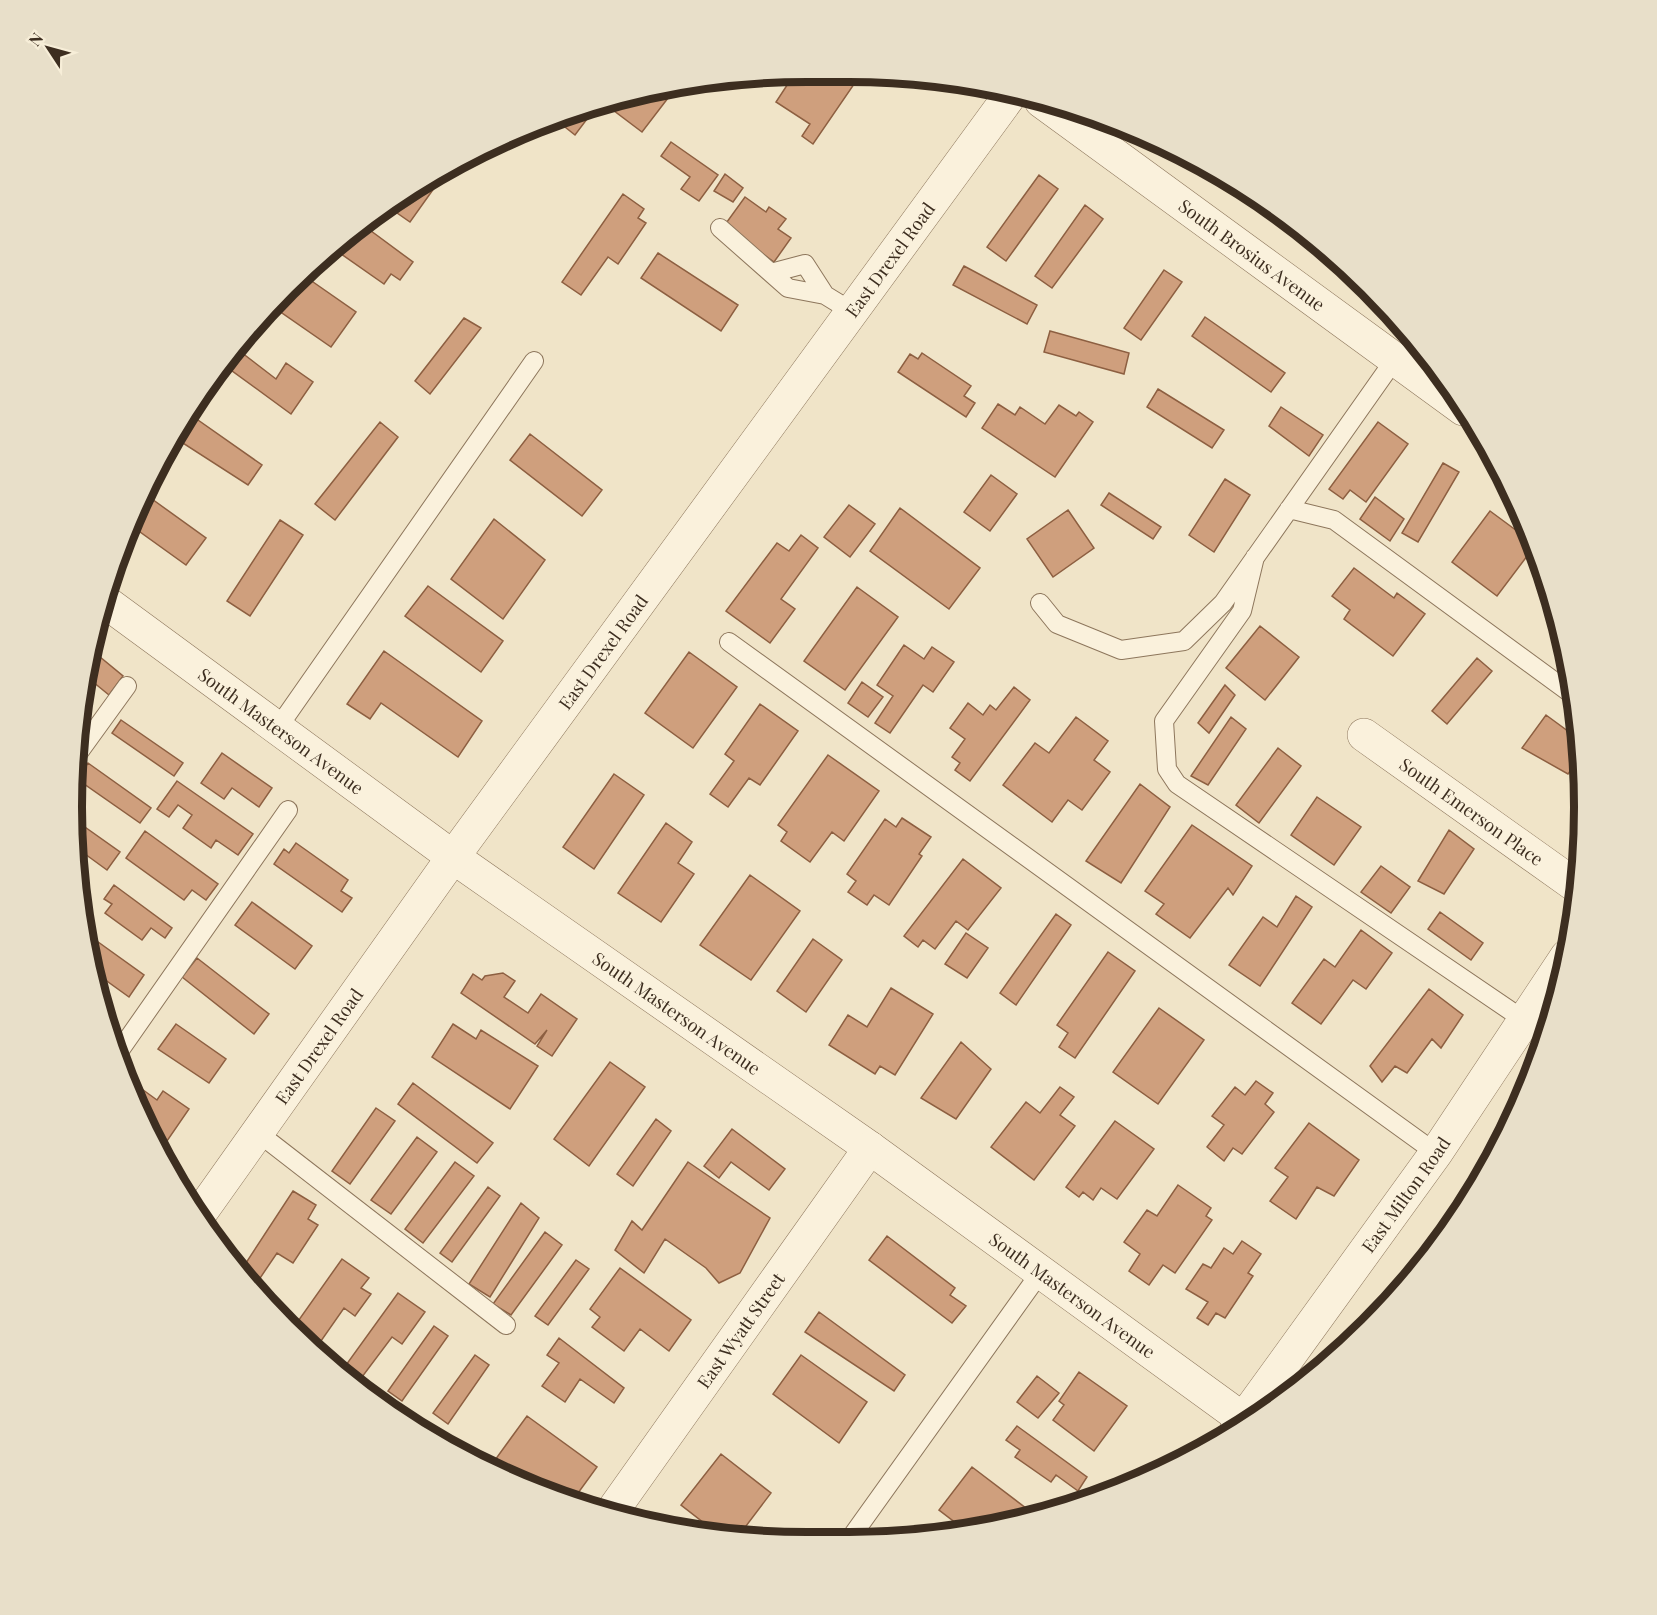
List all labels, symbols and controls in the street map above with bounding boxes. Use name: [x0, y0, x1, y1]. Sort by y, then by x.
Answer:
north arrow: [18, 18, 78, 78]
text: N: [24, 28, 48, 50]
street label: South Brosius Avenue: [1174, 193, 1330, 316]
street label: East Drexel Road: [840, 197, 940, 322]
street label: East Drexel Road: [553, 589, 653, 714]
street label: South Masterson Avenue: [194, 662, 369, 800]
street label: South Emerson Place: [1395, 752, 1548, 871]
street label: South Masterson Avenue: [588, 946, 765, 1080]
street label: East Drexel Road: [269, 983, 368, 1109]
street label: East Milton Road: [1356, 1132, 1456, 1257]
street label: South Masterson Avenue: [985, 1227, 1160, 1364]
street label: East Wyatt Street: [691, 1267, 790, 1393]

